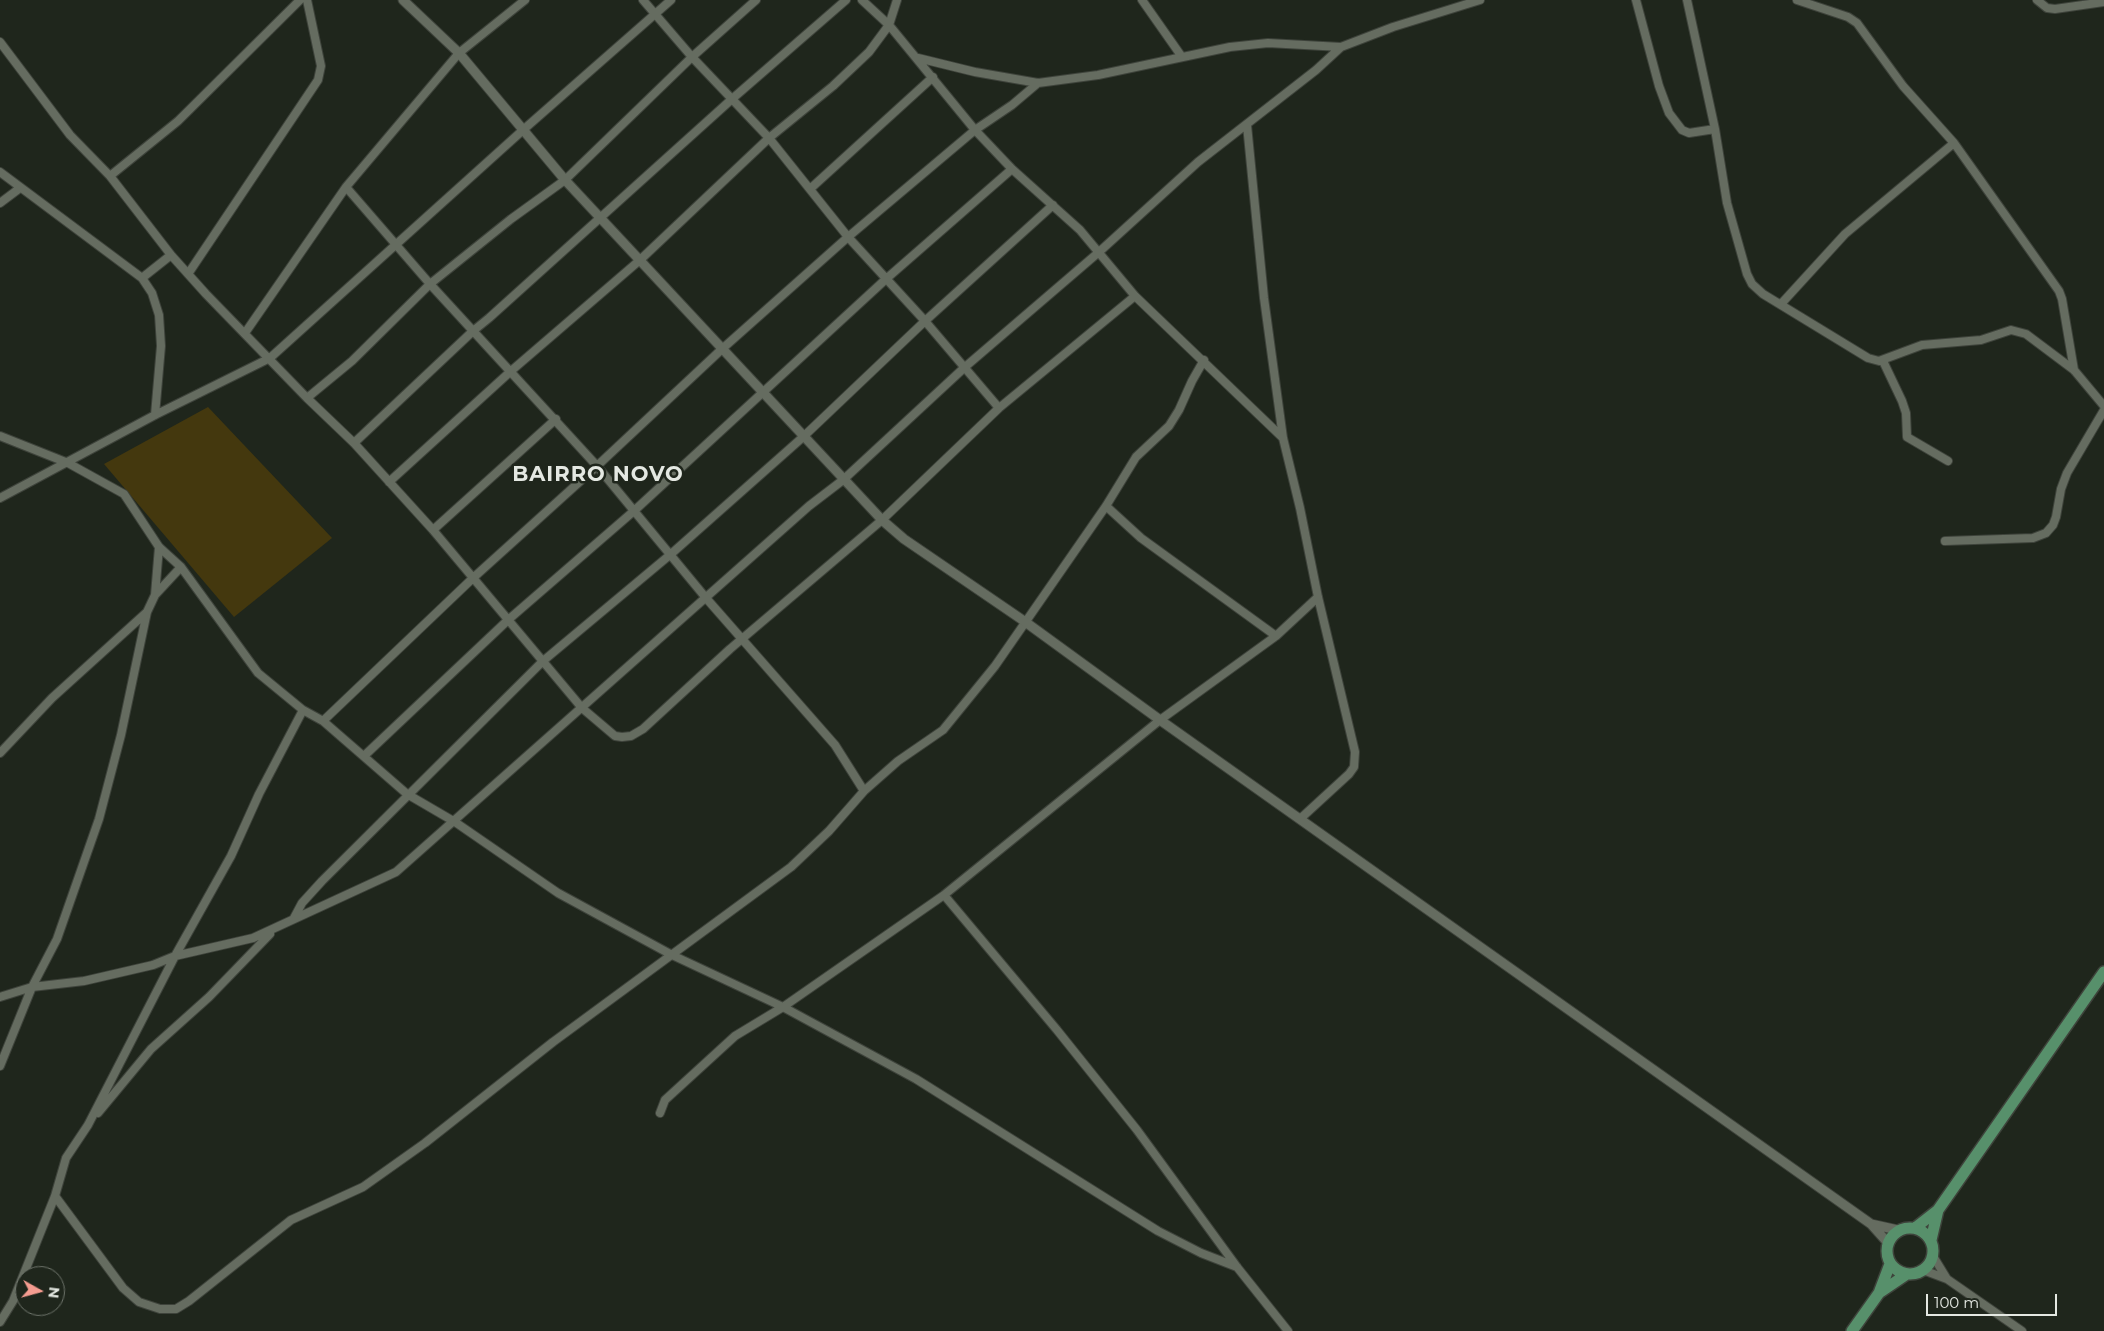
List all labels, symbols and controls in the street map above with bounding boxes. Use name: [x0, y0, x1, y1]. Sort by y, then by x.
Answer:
district label: BAIRRO NOVO: [511, 462, 685, 488]
north arrow: [15, 1266, 65, 1316]
scale bar: [1929, 1284, 2060, 1316]
text: N: [44, 1286, 64, 1299]
text: 100 m: [1934, 1293, 1979, 1312]

